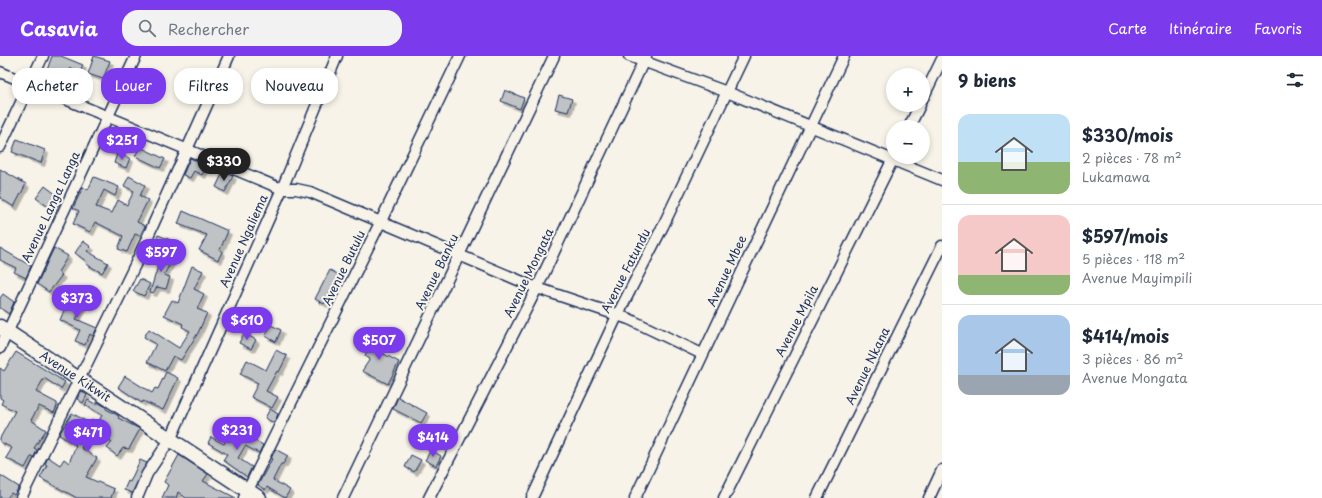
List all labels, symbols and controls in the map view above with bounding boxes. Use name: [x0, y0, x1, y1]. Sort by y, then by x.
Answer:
search box: [122, 10, 402, 46]
text: Casavia: [20, 14, 98, 42]
icon: search: [136, 17, 158, 39]
text: Rechercher: [168, 17, 249, 40]
text: Carte: [1108, 18, 1147, 39]
text: Itinéraire: [1169, 18, 1232, 39]
text: Favoris: [1254, 18, 1302, 39]
text: 9 biens: [958, 67, 1016, 93]
chip: Acheter: [12, 68, 93, 104]
chip: Louer: [101, 68, 166, 104]
chip: Filtres: [174, 68, 243, 104]
chip: Nouveau: [251, 68, 338, 104]
map controls: [886, 68, 930, 164]
button: +: [886, 68, 930, 112]
icon: filters: [1284, 69, 1306, 91]
button: −: [886, 120, 930, 164]
text: $330/mois: [1082, 122, 1173, 148]
pin: $251: [98, 127, 146, 161]
text: $251: [106, 130, 138, 149]
icon: home: [990, 130, 1038, 178]
street label: Avenue Langa Langa: [16, 148, 84, 265]
pin: $330: [200, 148, 248, 182]
text: 2 pièces · 78 m²: [1082, 148, 1182, 167]
text: $330: [207, 151, 241, 170]
text: Lukamawa: [1082, 167, 1150, 186]
street label: Avenue Ngaliema: [214, 191, 272, 290]
text: $597/mois: [1082, 223, 1168, 249]
street label: Avenue Mongata: [499, 224, 558, 320]
street label: Avenue Fatundu: [596, 225, 654, 316]
street label: Avenue Butulu: [317, 227, 369, 308]
street label: Avenue Banku: [410, 230, 462, 313]
icon: home: [990, 231, 1038, 279]
street label: Avenue Mbee: [702, 232, 751, 309]
pin: $597: [137, 239, 185, 273]
text: $597: [145, 242, 177, 261]
text: 5 pièces · 118 m²: [1082, 249, 1185, 268]
text: Avenue Mayimpili: [1082, 268, 1192, 287]
street label: Avenue Mpila: [770, 281, 822, 359]
pin: $373: [53, 285, 101, 319]
text: $373: [61, 288, 93, 307]
pin: $610: [223, 307, 271, 341]
text: $610: [231, 310, 263, 329]
street label: Avenue Nkana: [841, 323, 894, 407]
text: $414/mois: [1082, 323, 1169, 349]
pin: $507: [355, 327, 403, 361]
text: $507: [362, 330, 396, 349]
icon: home: [990, 331, 1038, 379]
street label: Avenue Kikwit: [37, 346, 115, 406]
text: 3 pièces · 86 m²: [1082, 349, 1183, 368]
text: Avenue Mongata: [1082, 368, 1187, 387]
pin: $231: [213, 417, 261, 451]
pin: $471: [64, 419, 112, 453]
text: $231: [221, 420, 253, 439]
text: $471: [73, 422, 103, 441]
pin: $414: [409, 424, 457, 458]
text: $414: [417, 427, 449, 446]

